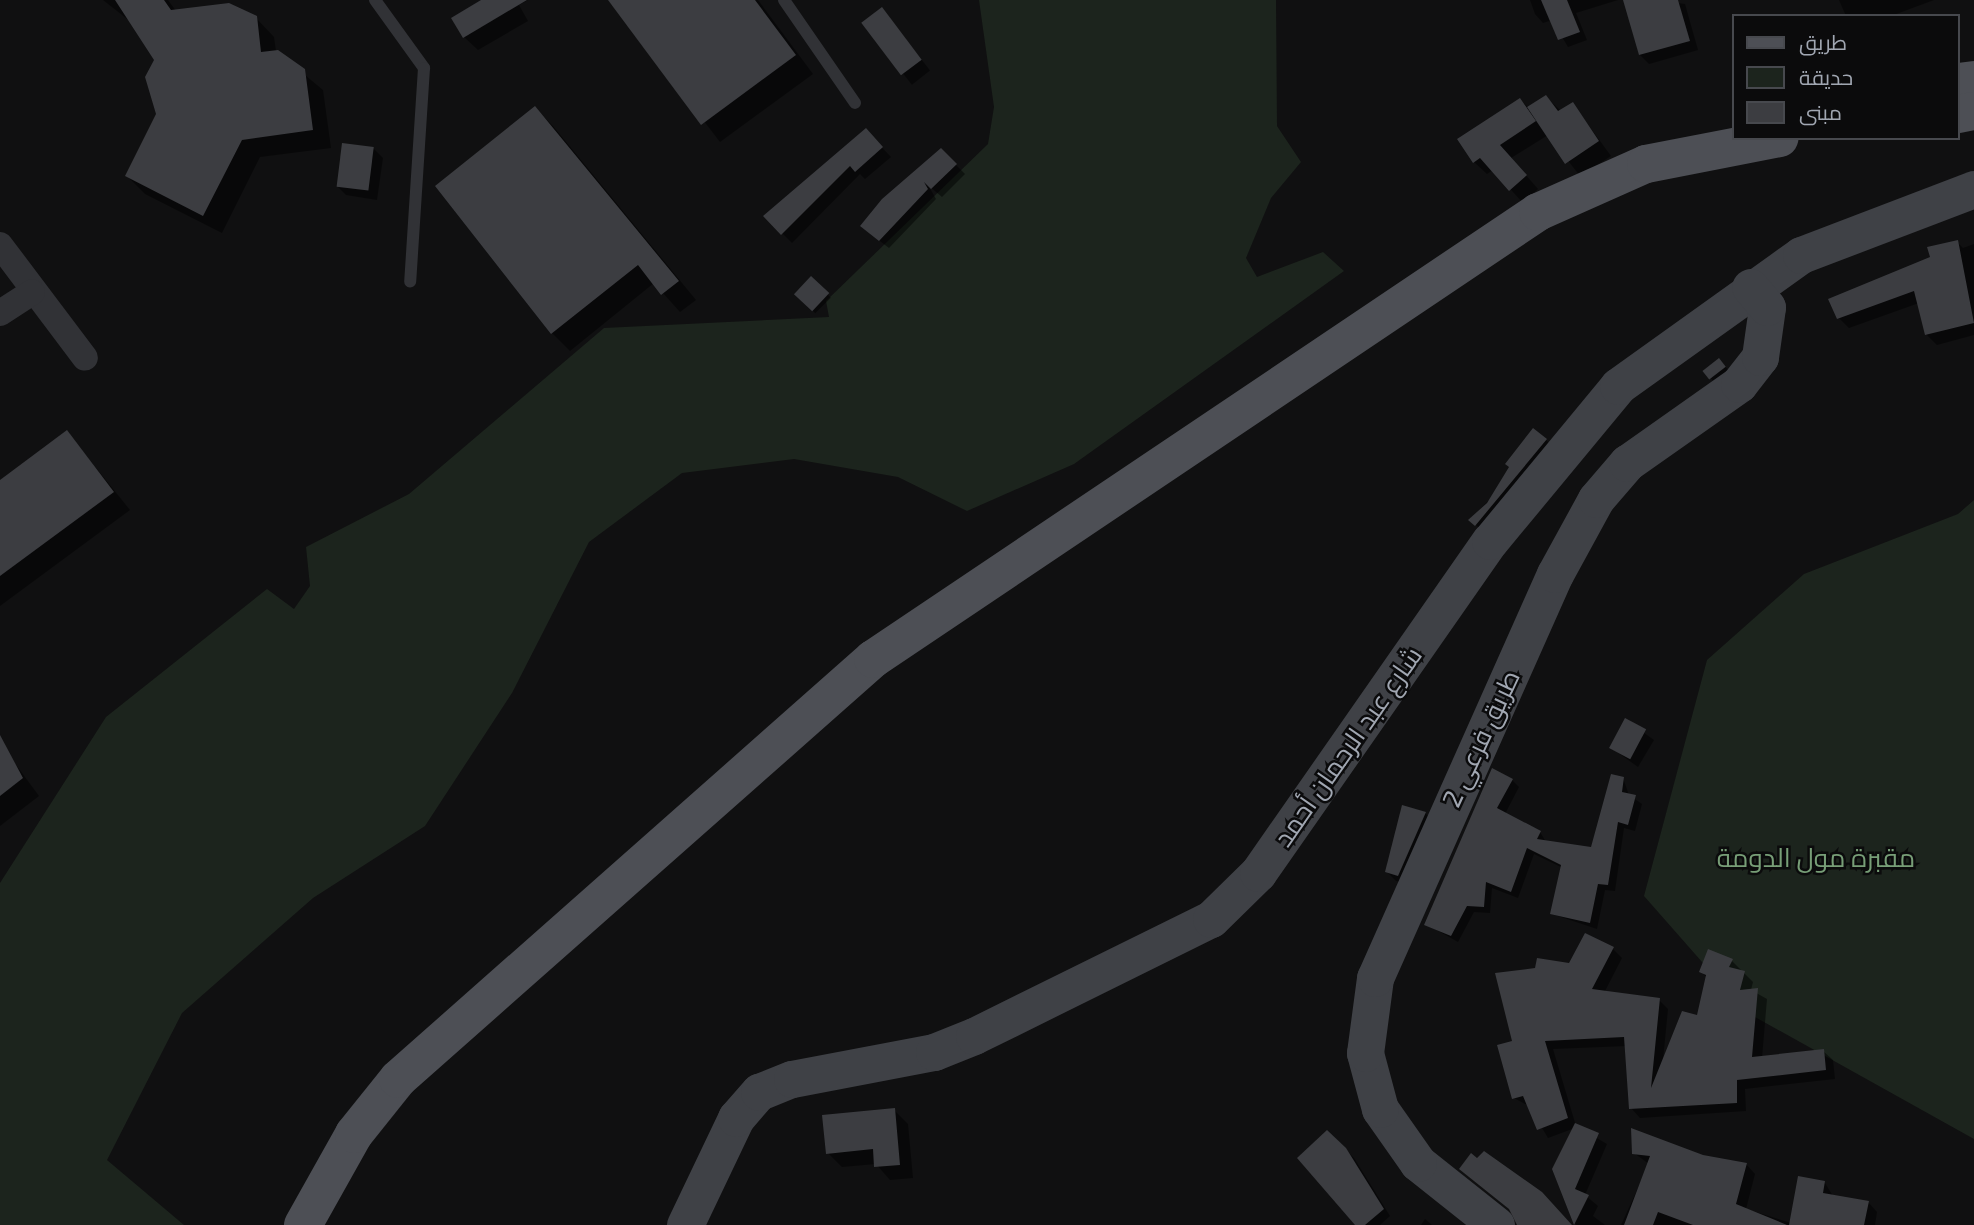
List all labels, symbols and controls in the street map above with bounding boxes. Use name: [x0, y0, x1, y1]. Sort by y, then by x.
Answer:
legend: [1732, 14, 1960, 140]
text: طريق: [1799, 29, 1847, 54]
text: حديقة: [1799, 64, 1853, 89]
text: مبنى: [1799, 99, 1842, 124]
street label: شارع عبد الرحمان أحمد: [1266, 640, 1428, 852]
street label: طريق فرعي 2: [1435, 665, 1525, 811]
park label: مقبرة مول الدومة: [1717, 841, 1915, 873]

